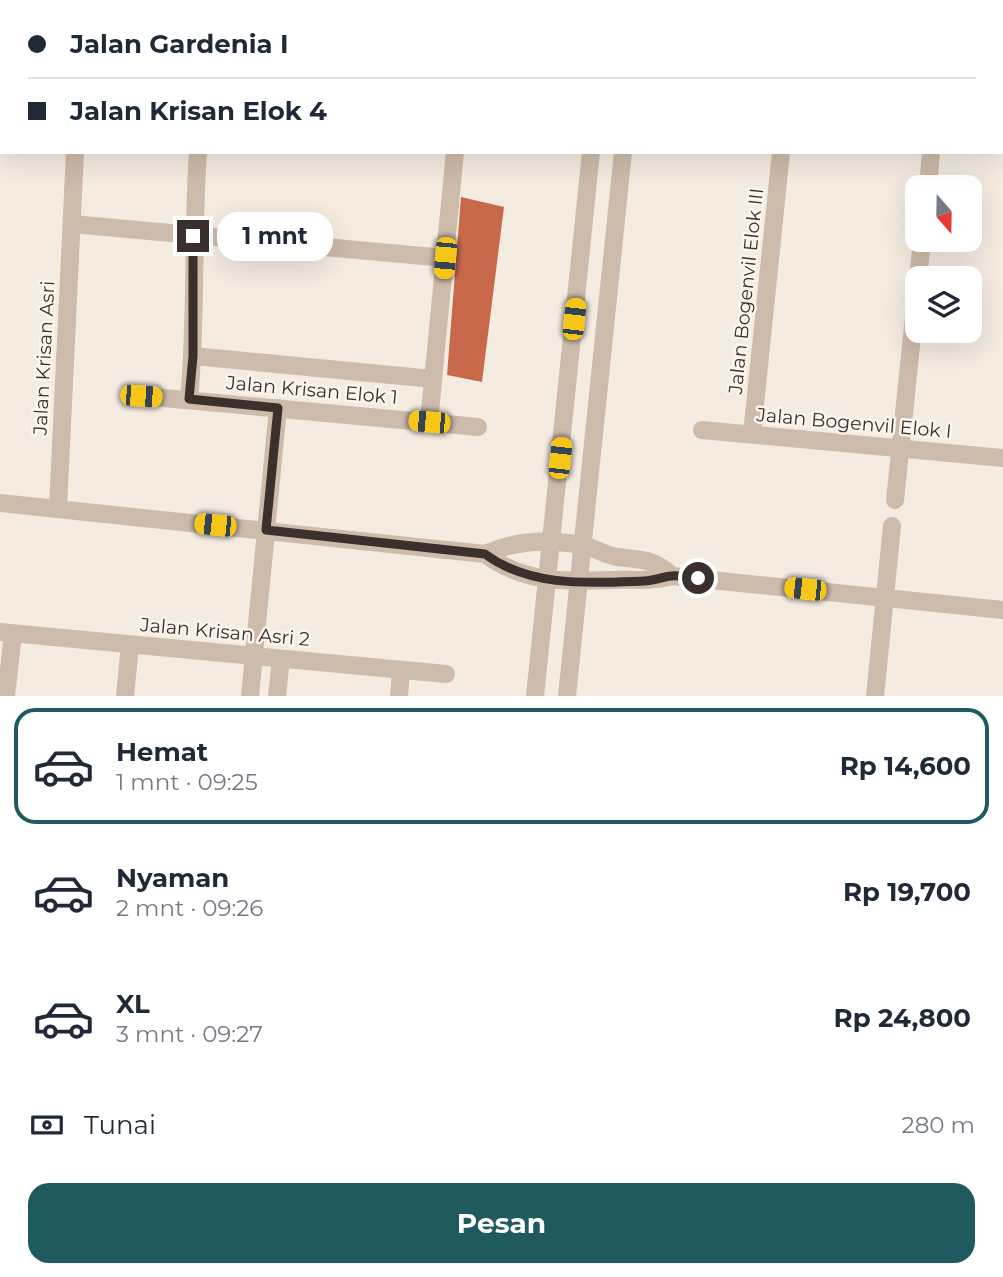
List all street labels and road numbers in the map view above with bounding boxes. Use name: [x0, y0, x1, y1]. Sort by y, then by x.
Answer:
street label: Jalan Bogenvil Elok III: [724, 187, 768, 396]
street label: Jalan Krisan Asri: [28, 280, 60, 437]
street label: Jalan Krisan Elok 1: [224, 371, 399, 409]
street label: Jalan Bogenvil Elok I: [755, 403, 952, 443]
street label: Jalan Krisan Asri 2: [138, 613, 311, 651]

